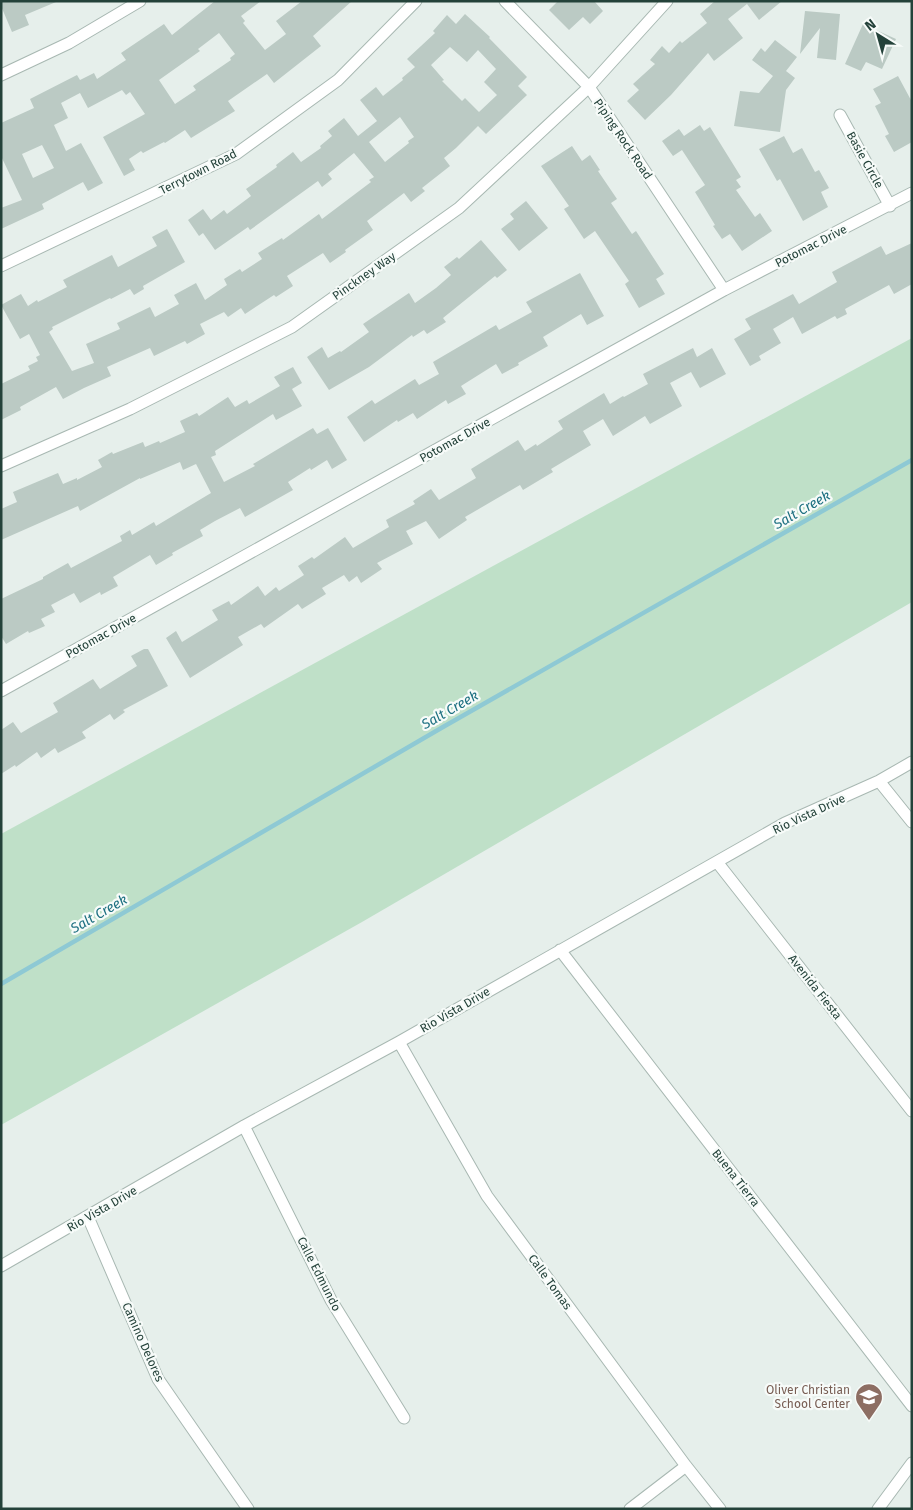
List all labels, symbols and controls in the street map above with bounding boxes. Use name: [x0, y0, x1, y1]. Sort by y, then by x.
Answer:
north arrow: [853, 10, 903, 60]
text: N: [862, 15, 879, 35]
street label: Piping Rock Road: [591, 96, 655, 182]
street label: Basie Circle: [844, 129, 886, 191]
street label: Terrytown Road: [157, 146, 239, 198]
street label: Potomac Drive: [773, 222, 849, 270]
street label: Pinckney Way: [330, 249, 398, 303]
street label: Potomac Drive: [417, 415, 493, 465]
water label: Salt Creek: [770, 487, 834, 534]
street label: Potomac Drive: [63, 611, 139, 661]
water label: Salt Creek: [418, 687, 482, 734]
street label: Rio Vista Drive: [770, 791, 848, 837]
water label: Salt Creek: [67, 891, 131, 938]
street label: Avenida Fiesta: [785, 952, 845, 1022]
street label: Rio Vista Drive: [417, 984, 493, 1036]
street label: Buena Tierra: [709, 1146, 763, 1210]
street label: Rio Vista Drive: [64, 1183, 140, 1235]
street label: Calle Edmundo: [294, 1234, 344, 1314]
street label: Calle Tomas: [525, 1252, 575, 1313]
street label: Camino Delores: [119, 1300, 167, 1384]
school or university icon: Oliver Christian School Center: [854, 1382, 884, 1421]
place label: Oliver Christian School Center: [766, 1383, 850, 1411]

